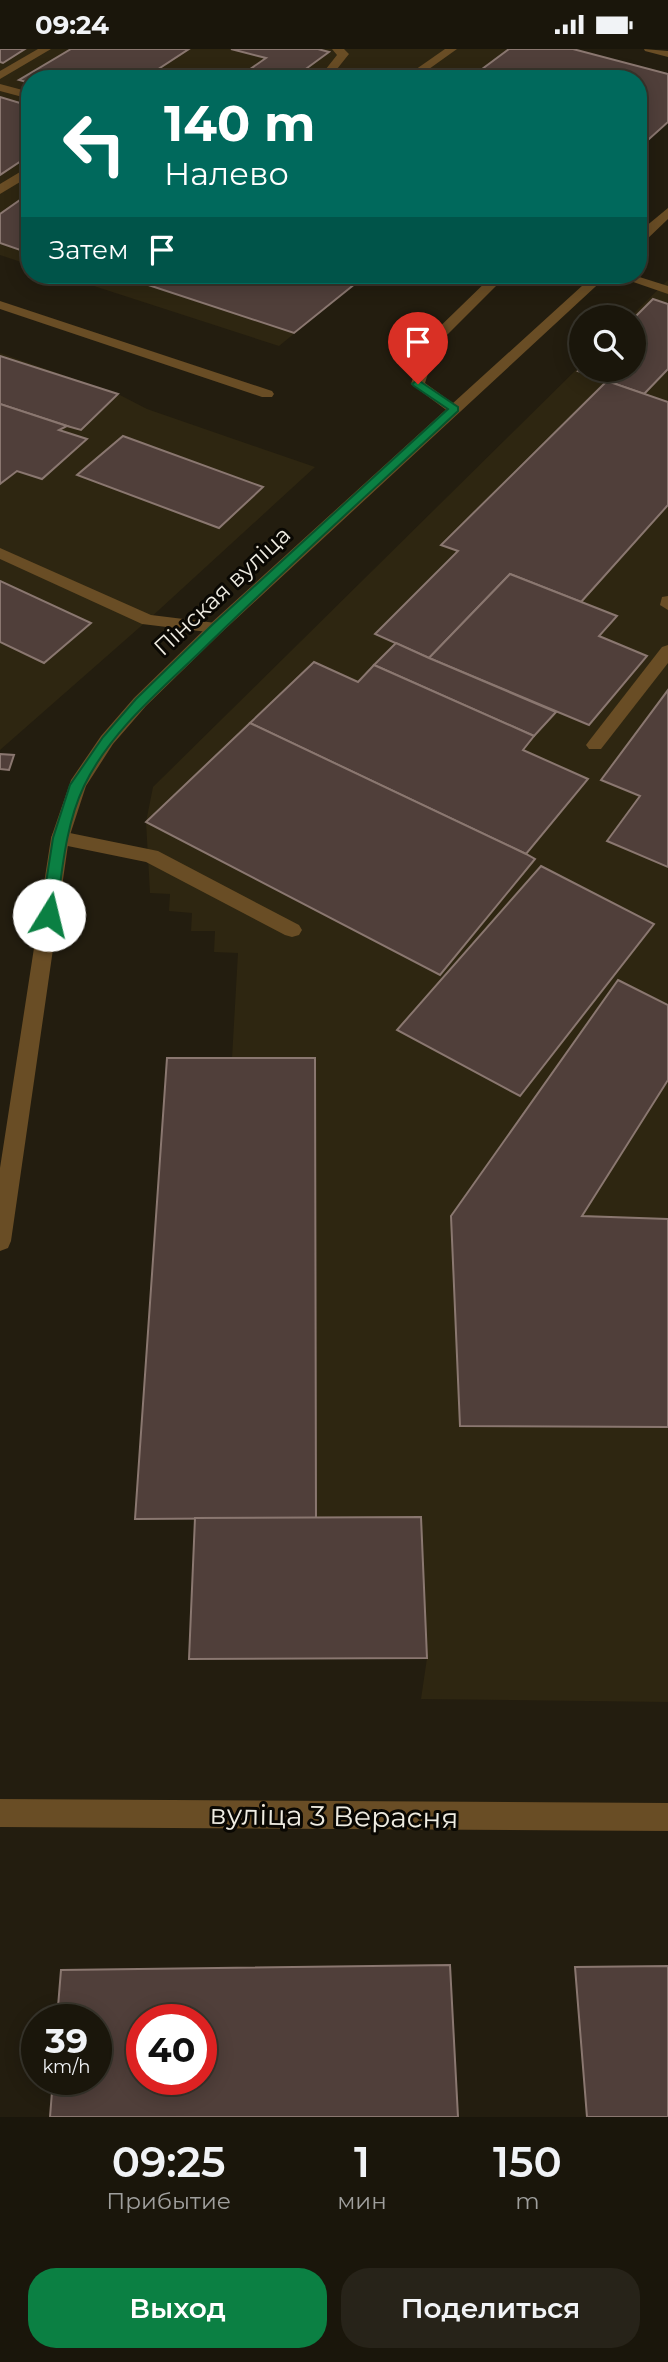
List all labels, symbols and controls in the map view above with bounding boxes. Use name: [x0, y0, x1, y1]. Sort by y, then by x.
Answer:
text: 09:24: [35, 9, 109, 41]
text: 140 m: [164, 94, 316, 153]
icon: left: [49, 98, 140, 189]
text: Налево: [164, 154, 289, 193]
icon: arrive: [143, 231, 181, 269]
text: Затем: [49, 234, 129, 266]
map controls: [569, 305, 646, 382]
button: search: [569, 305, 646, 382]
pin: [388, 312, 448, 384]
icon: arrive: [399, 323, 437, 361]
street label: Пінская вуліца: [148, 521, 296, 661]
position arrow: [12, 878, 86, 952]
street label: вуліца 3 Верасня: [209, 1797, 459, 1835]
speed limit sign: 40: [126, 2004, 217, 2095]
text: 39: [45, 2019, 88, 2062]
text: km/h: [42, 2056, 91, 2078]
text: 09:25: [112, 2136, 226, 2188]
text: 1: [354, 2136, 370, 2188]
text: 150: [493, 2136, 562, 2188]
text: Прибытие: [106, 2187, 231, 2215]
text: мин: [337, 2187, 387, 2215]
text: m: [515, 2187, 540, 2215]
button: Выход: [28, 2268, 327, 2348]
button: Поделиться: [341, 2268, 640, 2348]

